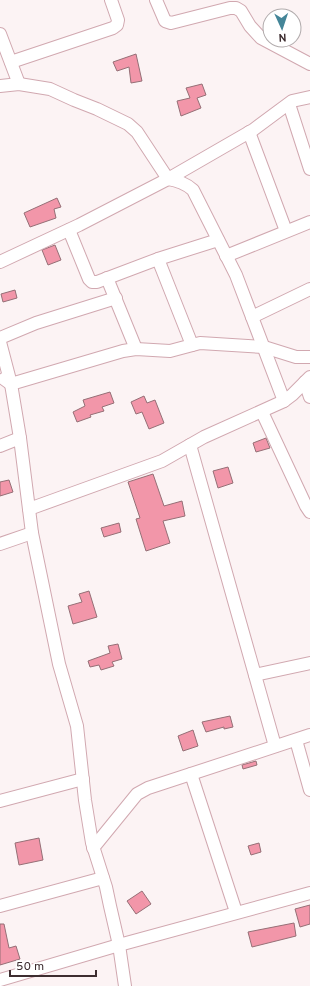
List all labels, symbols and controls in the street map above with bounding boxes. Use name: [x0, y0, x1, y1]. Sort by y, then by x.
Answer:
north arrow: [262, 8, 302, 48]
text: N: [278, 30, 287, 44]
scale bar: [10, 952, 96, 978]
text: 50 m: [16, 959, 44, 975]

